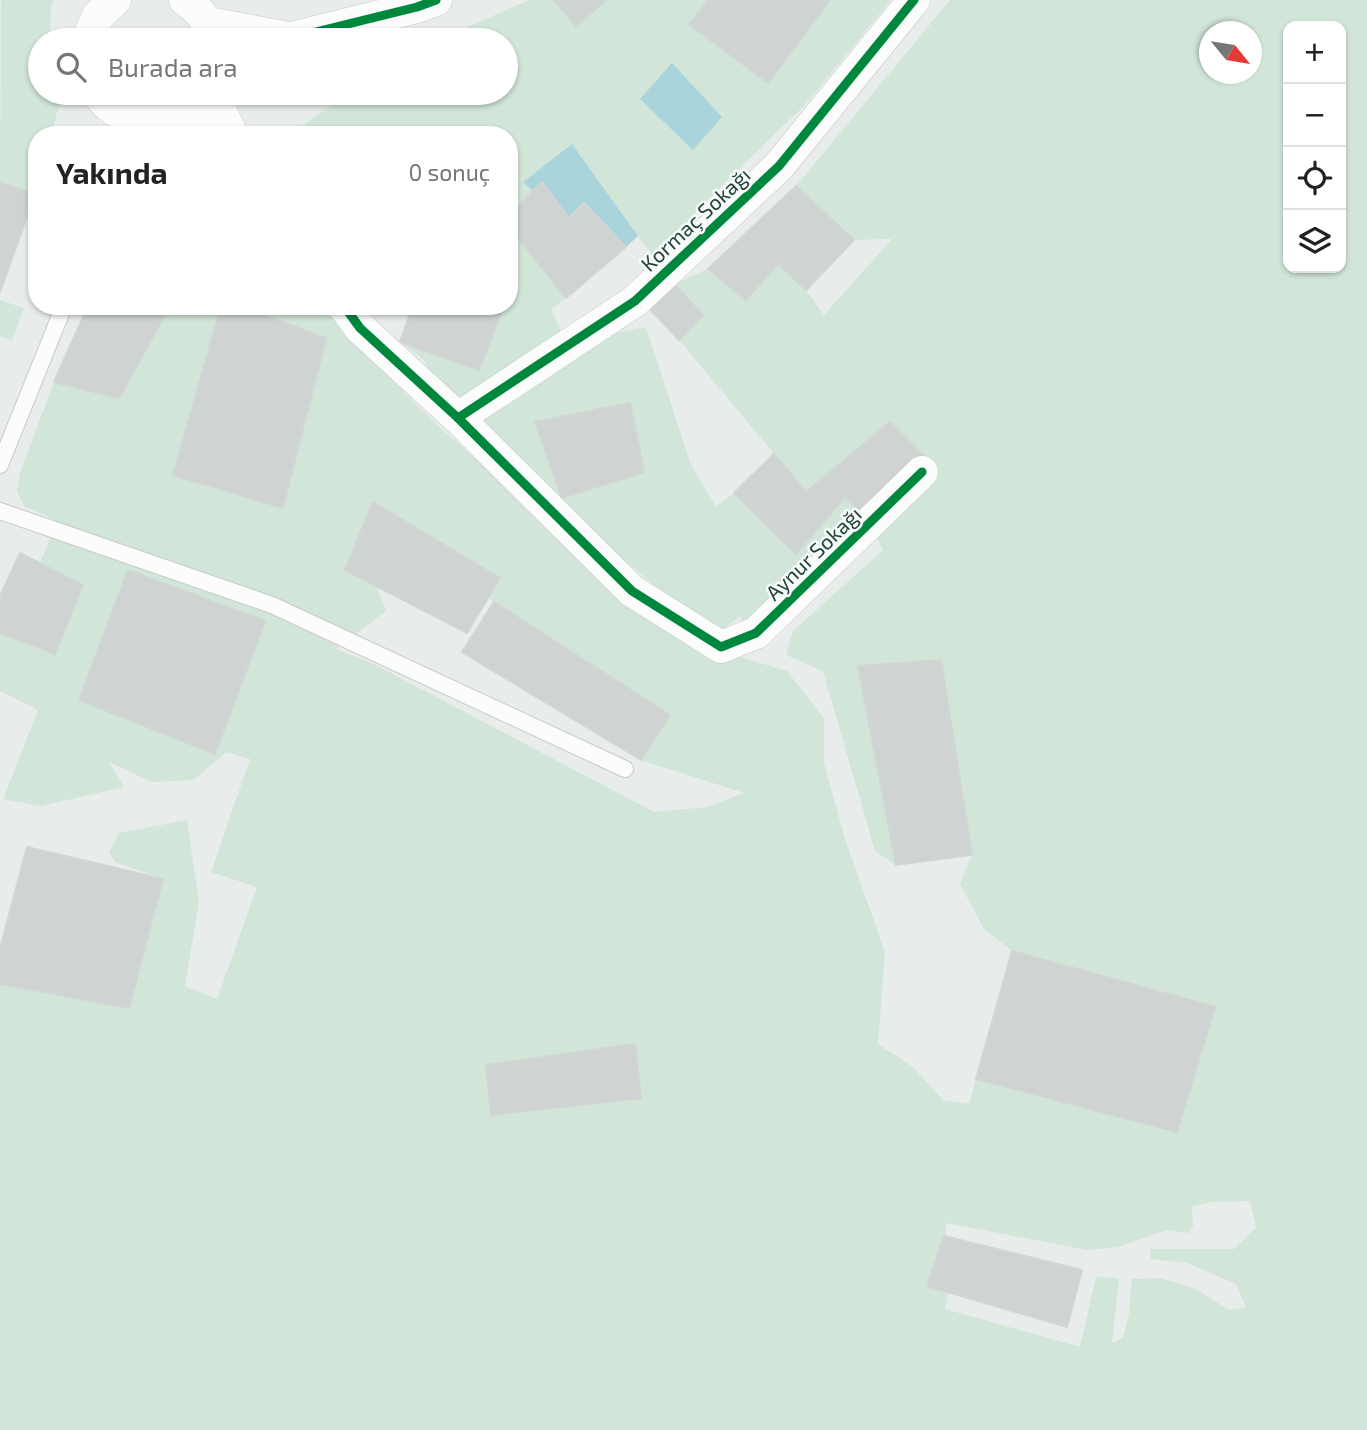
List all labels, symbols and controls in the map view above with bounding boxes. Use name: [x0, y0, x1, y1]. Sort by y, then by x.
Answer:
north arrow: [1199, 21, 1262, 84]
map controls: [1283, 21, 1346, 273]
button: +: [1283, 21, 1346, 84]
search box: [28, 28, 518, 105]
icon: search: [52, 48, 90, 86]
text: Burada ara: [108, 51, 238, 82]
button: −: [1283, 84, 1346, 147]
button: locate: [1283, 147, 1346, 210]
text: Yakında: [56, 154, 168, 190]
text: 0 sonuç: [409, 158, 490, 186]
street label: Kormaç Sokağı: [635, 162, 756, 277]
button: layers: [1283, 210, 1346, 273]
street label: Aynur Sokağı: [760, 501, 866, 605]

